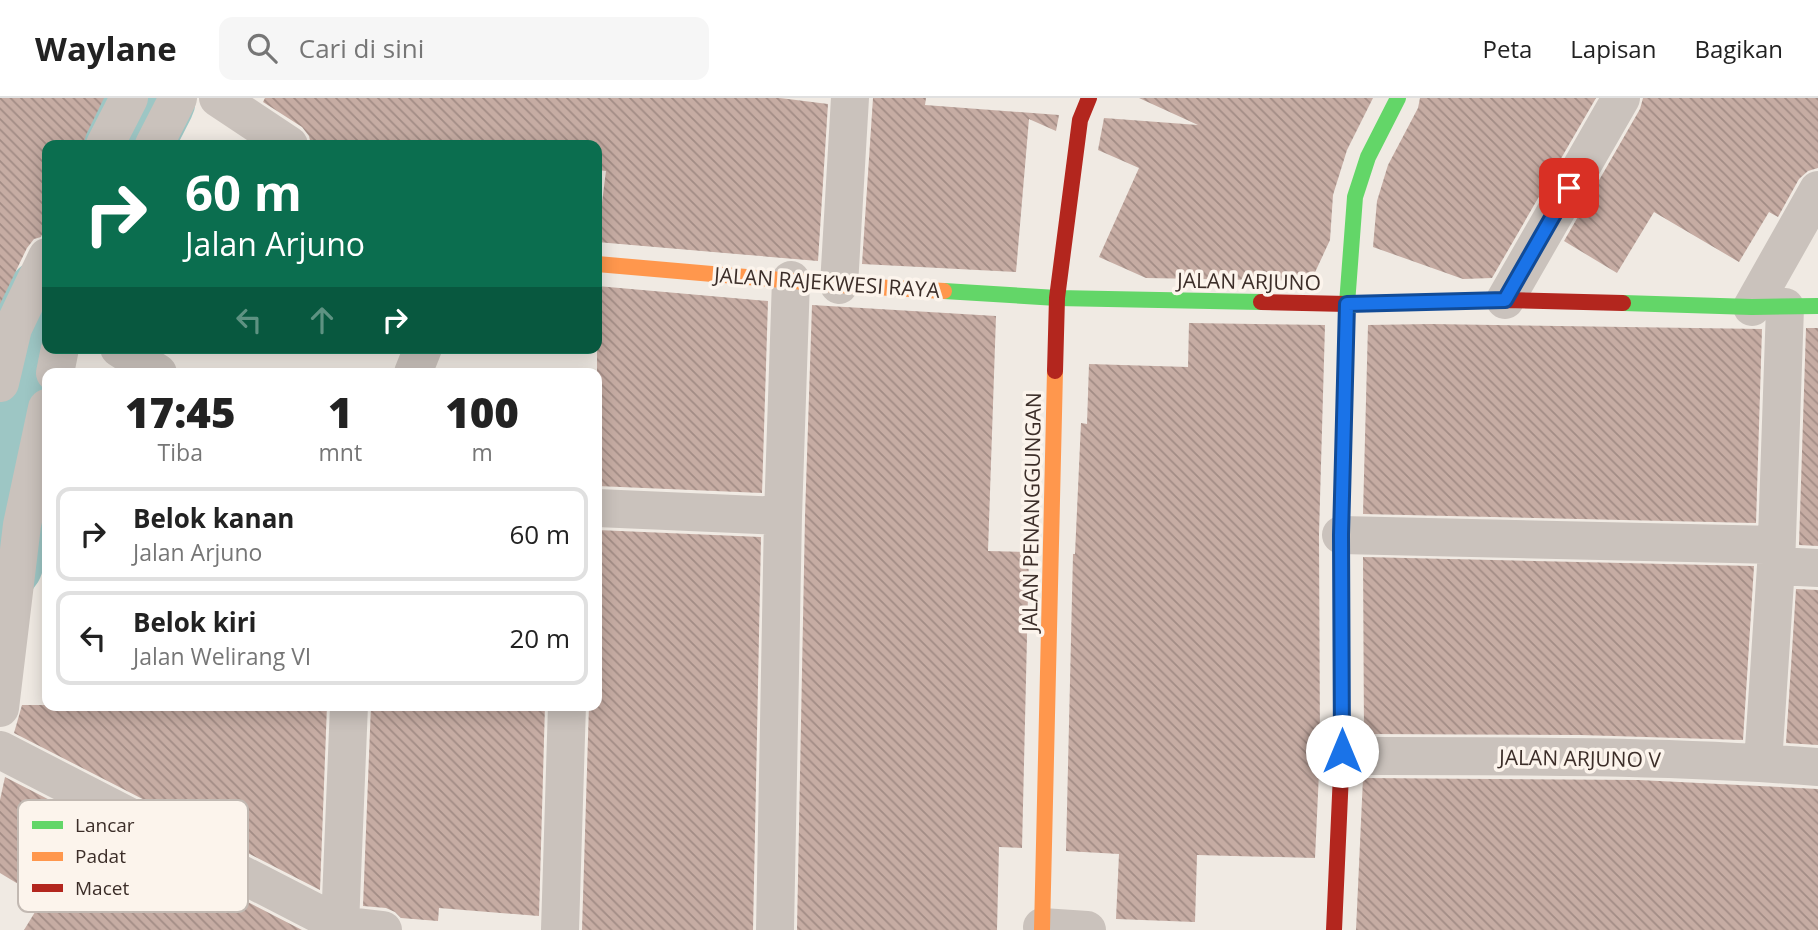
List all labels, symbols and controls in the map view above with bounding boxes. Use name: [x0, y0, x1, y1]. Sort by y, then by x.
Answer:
search box: [219, 17, 709, 80]
text: Waylane: [35, 26, 177, 71]
icon: search: [243, 29, 281, 67]
text: Cari di sini: [299, 30, 424, 66]
text: Peta: [1482, 32, 1532, 65]
text: Lapisan: [1570, 32, 1656, 65]
text: Bagikan: [1694, 32, 1783, 65]
pin: [1539, 158, 1599, 218]
text: 60 m: [185, 159, 302, 225]
icon: right: [70, 168, 161, 259]
icon: arrive: [1550, 169, 1588, 207]
text: Jalan Arjuno: [185, 222, 365, 265]
street label: JALAN RAJEKWESI RAYA: [711, 260, 941, 304]
street label: JALAN ARJUNO: [1175, 266, 1321, 296]
icon: left: [230, 301, 268, 339]
icon: ahead: [303, 301, 341, 339]
icon: right: [376, 301, 414, 339]
text: 17:45: [125, 383, 236, 440]
text: 1: [328, 383, 353, 440]
text: 100: [445, 383, 519, 440]
street label: JALAN PENANGGUNGAN: [1015, 392, 1047, 634]
text: Tiba: [158, 436, 203, 468]
text: mnt: [319, 436, 362, 468]
text: m: [471, 436, 493, 468]
text: Belok kanan: [133, 500, 294, 536]
icon: right: [74, 515, 112, 553]
text: 60 m: [509, 516, 570, 552]
text: Jalan Arjuno: [133, 536, 262, 568]
text: Belok kiri: [133, 604, 257, 640]
icon: left: [74, 619, 112, 657]
text: 20 m: [509, 620, 570, 656]
text: Jalan Welirang VI: [133, 640, 311, 672]
position arrow: [1305, 714, 1379, 788]
street label: JALAN ARJUNO V: [1497, 743, 1662, 773]
legend: [18, 800, 248, 912]
text: Lancar: [75, 812, 135, 838]
text: Padat: [75, 843, 126, 869]
text: Macet: [75, 875, 129, 901]

